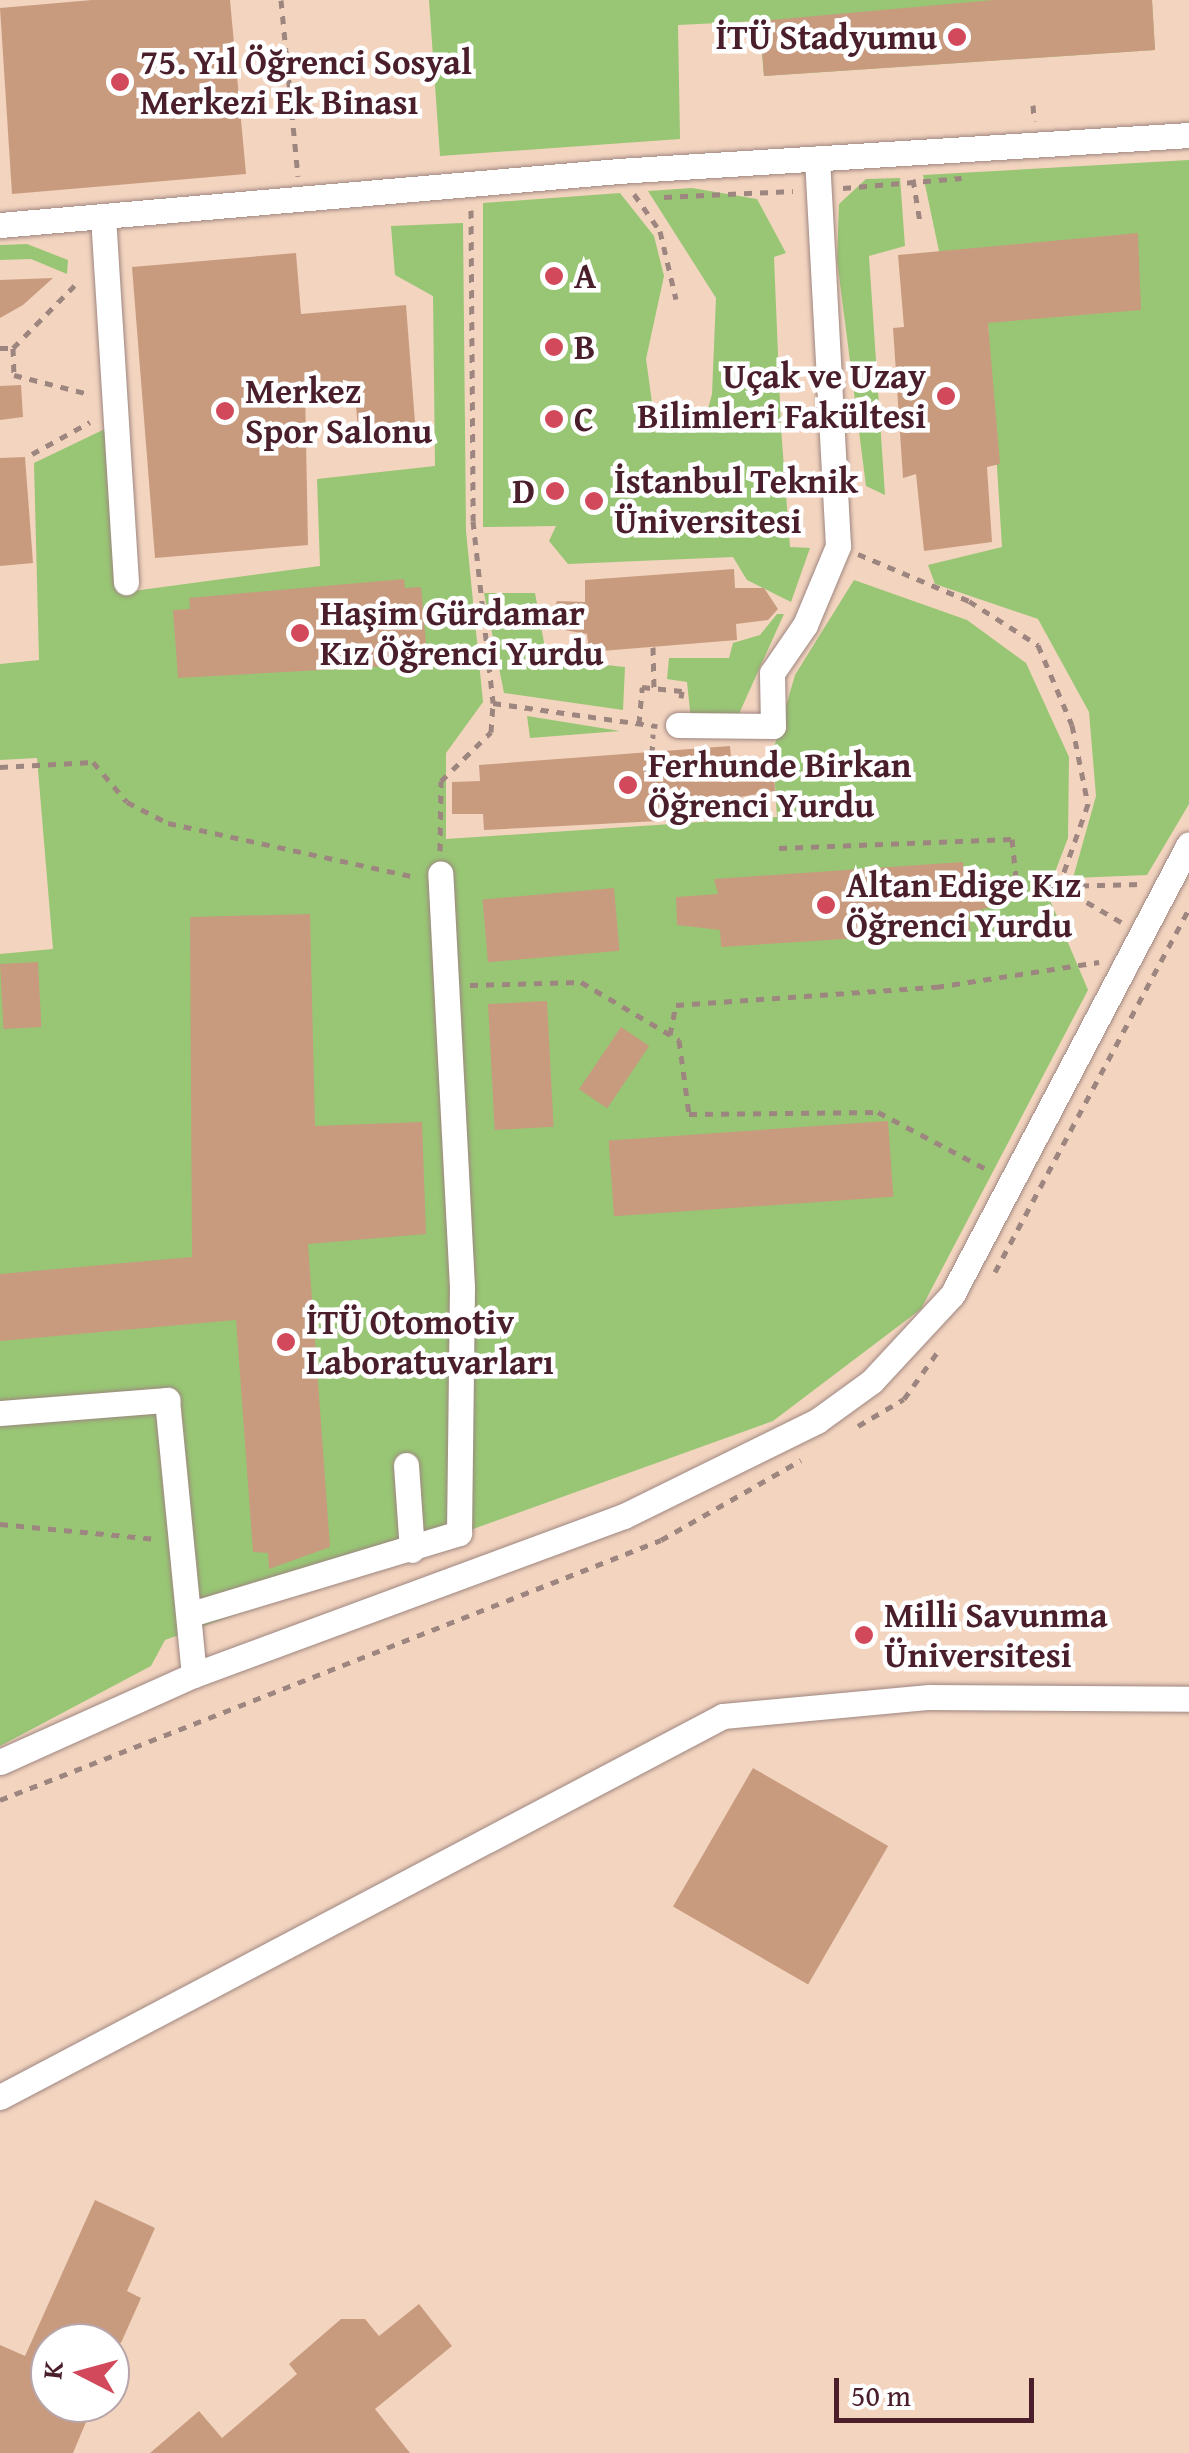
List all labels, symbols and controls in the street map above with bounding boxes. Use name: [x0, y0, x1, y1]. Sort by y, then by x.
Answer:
place label: İTÜ Stadyumu: [716, 16, 937, 58]
marker: İTÜ Stadyumu: [946, 26, 968, 48]
place label: 75. Yıl Öğrenci Sosyal Merkezi Ek Binası: [140, 41, 472, 123]
marker: 75. Yıl Öğrenci Sosyal Merkezi Ek Binası: [109, 71, 131, 93]
place label: A: [574, 255, 596, 297]
marker: A: [543, 265, 565, 287]
place label: B: [574, 326, 596, 368]
marker: B: [543, 336, 565, 358]
place label: Uçak ve Uzay Bilimleri Fakültesi: [637, 355, 926, 437]
place label: Merkez Spor Salonu: [245, 370, 432, 452]
marker: Uçak ve Uzay Bilimleri Fakültesi: [935, 385, 957, 407]
place label: C: [574, 398, 594, 440]
marker: Merkez Spor Salonu: [214, 400, 236, 422]
marker: C: [543, 408, 565, 430]
place label: İstanbul Teknik Üniversitesi: [614, 460, 858, 542]
place label: D: [512, 470, 535, 512]
marker: D: [544, 480, 566, 502]
marker: İstanbul Teknik Üniversitesi: [583, 490, 605, 512]
place label: Haşim Gürdamar Kız Öğrenci Yurdu: [320, 592, 604, 674]
marker: Haşim Gürdamar Kız Öğrenci Yurdu: [289, 622, 311, 644]
place label: Ferhunde Birkan Öğrenci Yurdu: [648, 744, 912, 826]
marker: Ferhunde Birkan Öğrenci Yurdu: [617, 774, 639, 796]
place label: Altan Edige Kız Öğrenci Yurdu: [846, 864, 1081, 946]
marker: Altan Edige Kız Öğrenci Yurdu: [815, 894, 837, 916]
place label: İTÜ Otomotiv Laboratuvarları: [306, 1301, 554, 1383]
marker: İTÜ Otomotiv Laboratuvarları: [275, 1331, 297, 1353]
place label: Milli Savunma Üniversitesi: [884, 1594, 1108, 1676]
marker: Milli Savunma Üniversitesi: [853, 1624, 875, 1646]
north arrow: [30, 2323, 130, 2423]
scale bar: [839, 2358, 1039, 2420]
text: K: [30, 2359, 73, 2381]
text: 50 m: [851, 2373, 911, 2417]

